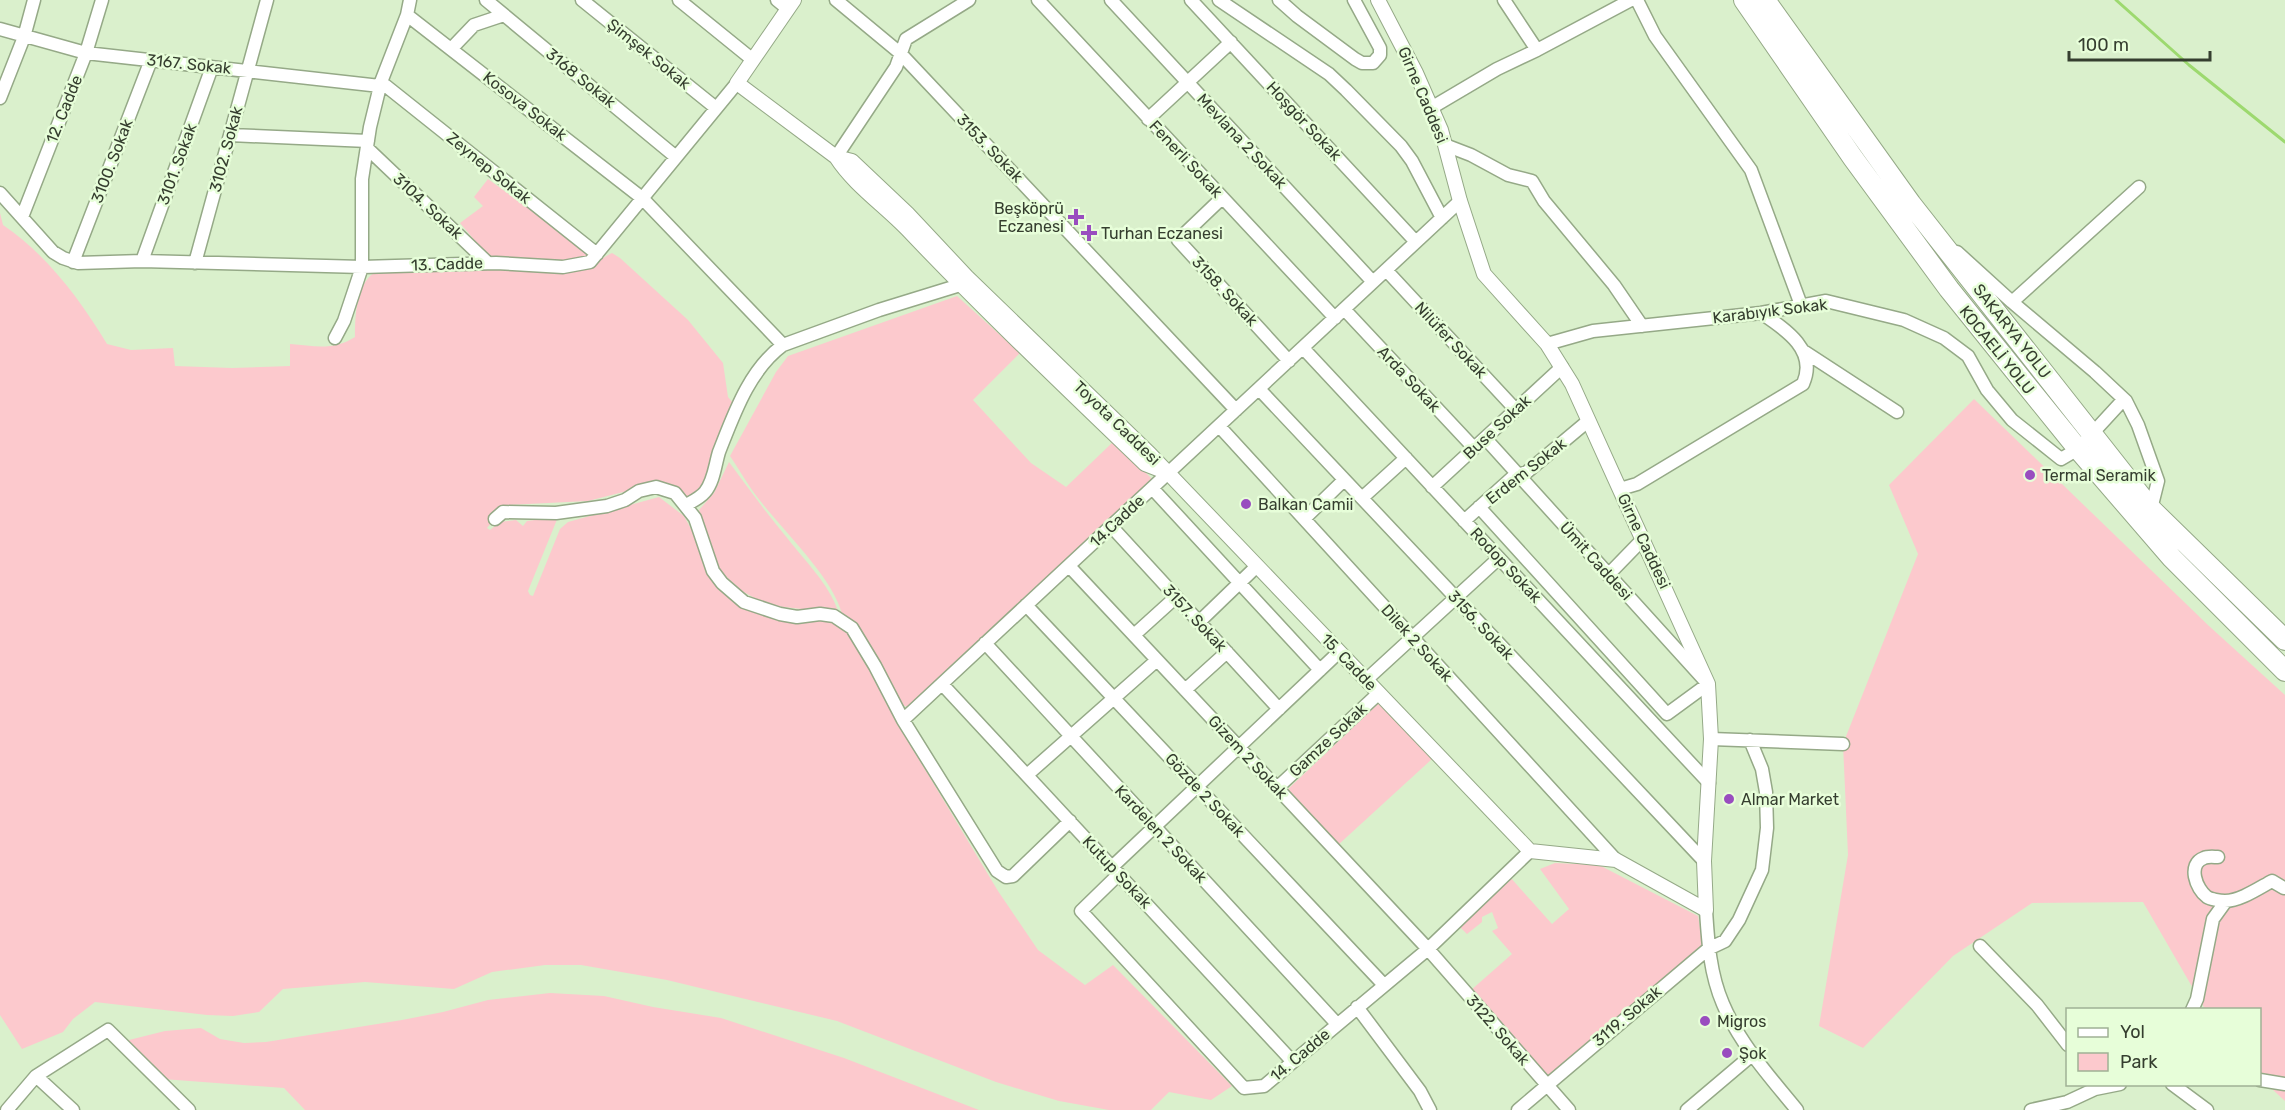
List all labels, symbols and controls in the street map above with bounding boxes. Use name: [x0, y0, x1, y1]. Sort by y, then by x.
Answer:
street label: Şimşek Sokak: [604, 15, 695, 94]
scale bar: [2069, 24, 2210, 62]
text: 100 m: [2078, 34, 2129, 56]
street label: 3168 Sokak: [542, 44, 620, 112]
street label: Girne Caddesi: [1394, 44, 1452, 146]
street label: 3167. Sokak: [146, 50, 233, 78]
street label: Kosova Sokak: [479, 67, 571, 145]
street label: 12. Cadde: [42, 72, 86, 146]
street label: Hoşgör Sokak: [1262, 77, 1346, 165]
street label: Mevlana 2 Sokak: [1193, 90, 1291, 193]
street label: 3102. Sokak: [205, 103, 247, 194]
street label: 3153. Sokak: [953, 110, 1028, 187]
street label: 3100. Sokak: [87, 116, 137, 206]
street label: Fenerli Sokak: [1145, 116, 1227, 202]
street label: 3101. Sokak: [153, 120, 201, 207]
street label: Zeynep Sokak: [443, 128, 536, 208]
street label: 3104. Sokak: [389, 169, 467, 244]
place label: Beşköprü Eczanesi: [994, 199, 1064, 236]
marker: Beşköprü Eczanesi: [1069, 210, 1083, 224]
place label: Turhan Eczanesi: [1101, 224, 1223, 243]
marker: Turhan Eczanesi: [1082, 226, 1096, 240]
street label: 3158. Sokak: [1188, 252, 1262, 330]
street label: 13. Cadde: [411, 253, 483, 275]
street label: SAKARYA YOLU: [1969, 280, 2055, 382]
street label: Karabıyık Sokak: [1711, 294, 1829, 327]
street label: Nilüfer Sokak: [1411, 298, 1492, 383]
street label: KOCAELİ YOLU: [1956, 302, 2038, 398]
street label: Arda Sokak: [1374, 342, 1445, 416]
street label: Toyota Caddesi: [1070, 377, 1164, 469]
street label: Buse Sokak: [1459, 390, 1535, 463]
street label: Erdem Sokak: [1482, 433, 1570, 508]
place label: Termal Seramik: [2042, 466, 2156, 485]
marker: Termal Seramik: [2023, 468, 2037, 482]
street label: Girne Caddesi: [1614, 490, 1674, 592]
street label: 14.Cadde: [1086, 491, 1148, 551]
place label: Balkan Camii: [1258, 495, 1353, 514]
marker: Balkan Camii: [1239, 497, 1253, 511]
street label: Ümit Caddesi: [1556, 518, 1636, 604]
street label: Rodop Sokak: [1466, 523, 1546, 607]
street label: 3157. Sokak: [1159, 580, 1231, 656]
street label: 3156. Sokak: [1444, 586, 1518, 664]
street label: Dilek 2 Sokak: [1377, 600, 1457, 686]
street label: 15. Cadde: [1317, 630, 1381, 694]
street label: Gamze Sokak: [1285, 699, 1371, 781]
street label: Gizem 2 Sokak: [1204, 711, 1292, 803]
street label: Gözde 2 Sokak: [1161, 749, 1249, 842]
street label: Kardelen 2 Sokak: [1111, 781, 1212, 887]
place label: Almar Market: [1741, 790, 1839, 809]
marker: Almar Market: [1722, 792, 1736, 806]
street label: Kutup Sokak: [1078, 832, 1156, 913]
street label: 3119. Sokak: [1589, 981, 1666, 1050]
street label: 3122. Sokak: [1462, 991, 1534, 1070]
legend: [2066, 1008, 2261, 1086]
place label: Migros: [1717, 1012, 1766, 1031]
marker: Migros: [1698, 1014, 1712, 1028]
text: Yol: [2120, 1021, 2145, 1043]
street label: 14. Cadde: [1266, 1025, 1334, 1085]
place label: Şok: [1739, 1044, 1767, 1063]
marker: Şok: [1720, 1046, 1734, 1060]
text: Park: [2120, 1051, 2158, 1073]

